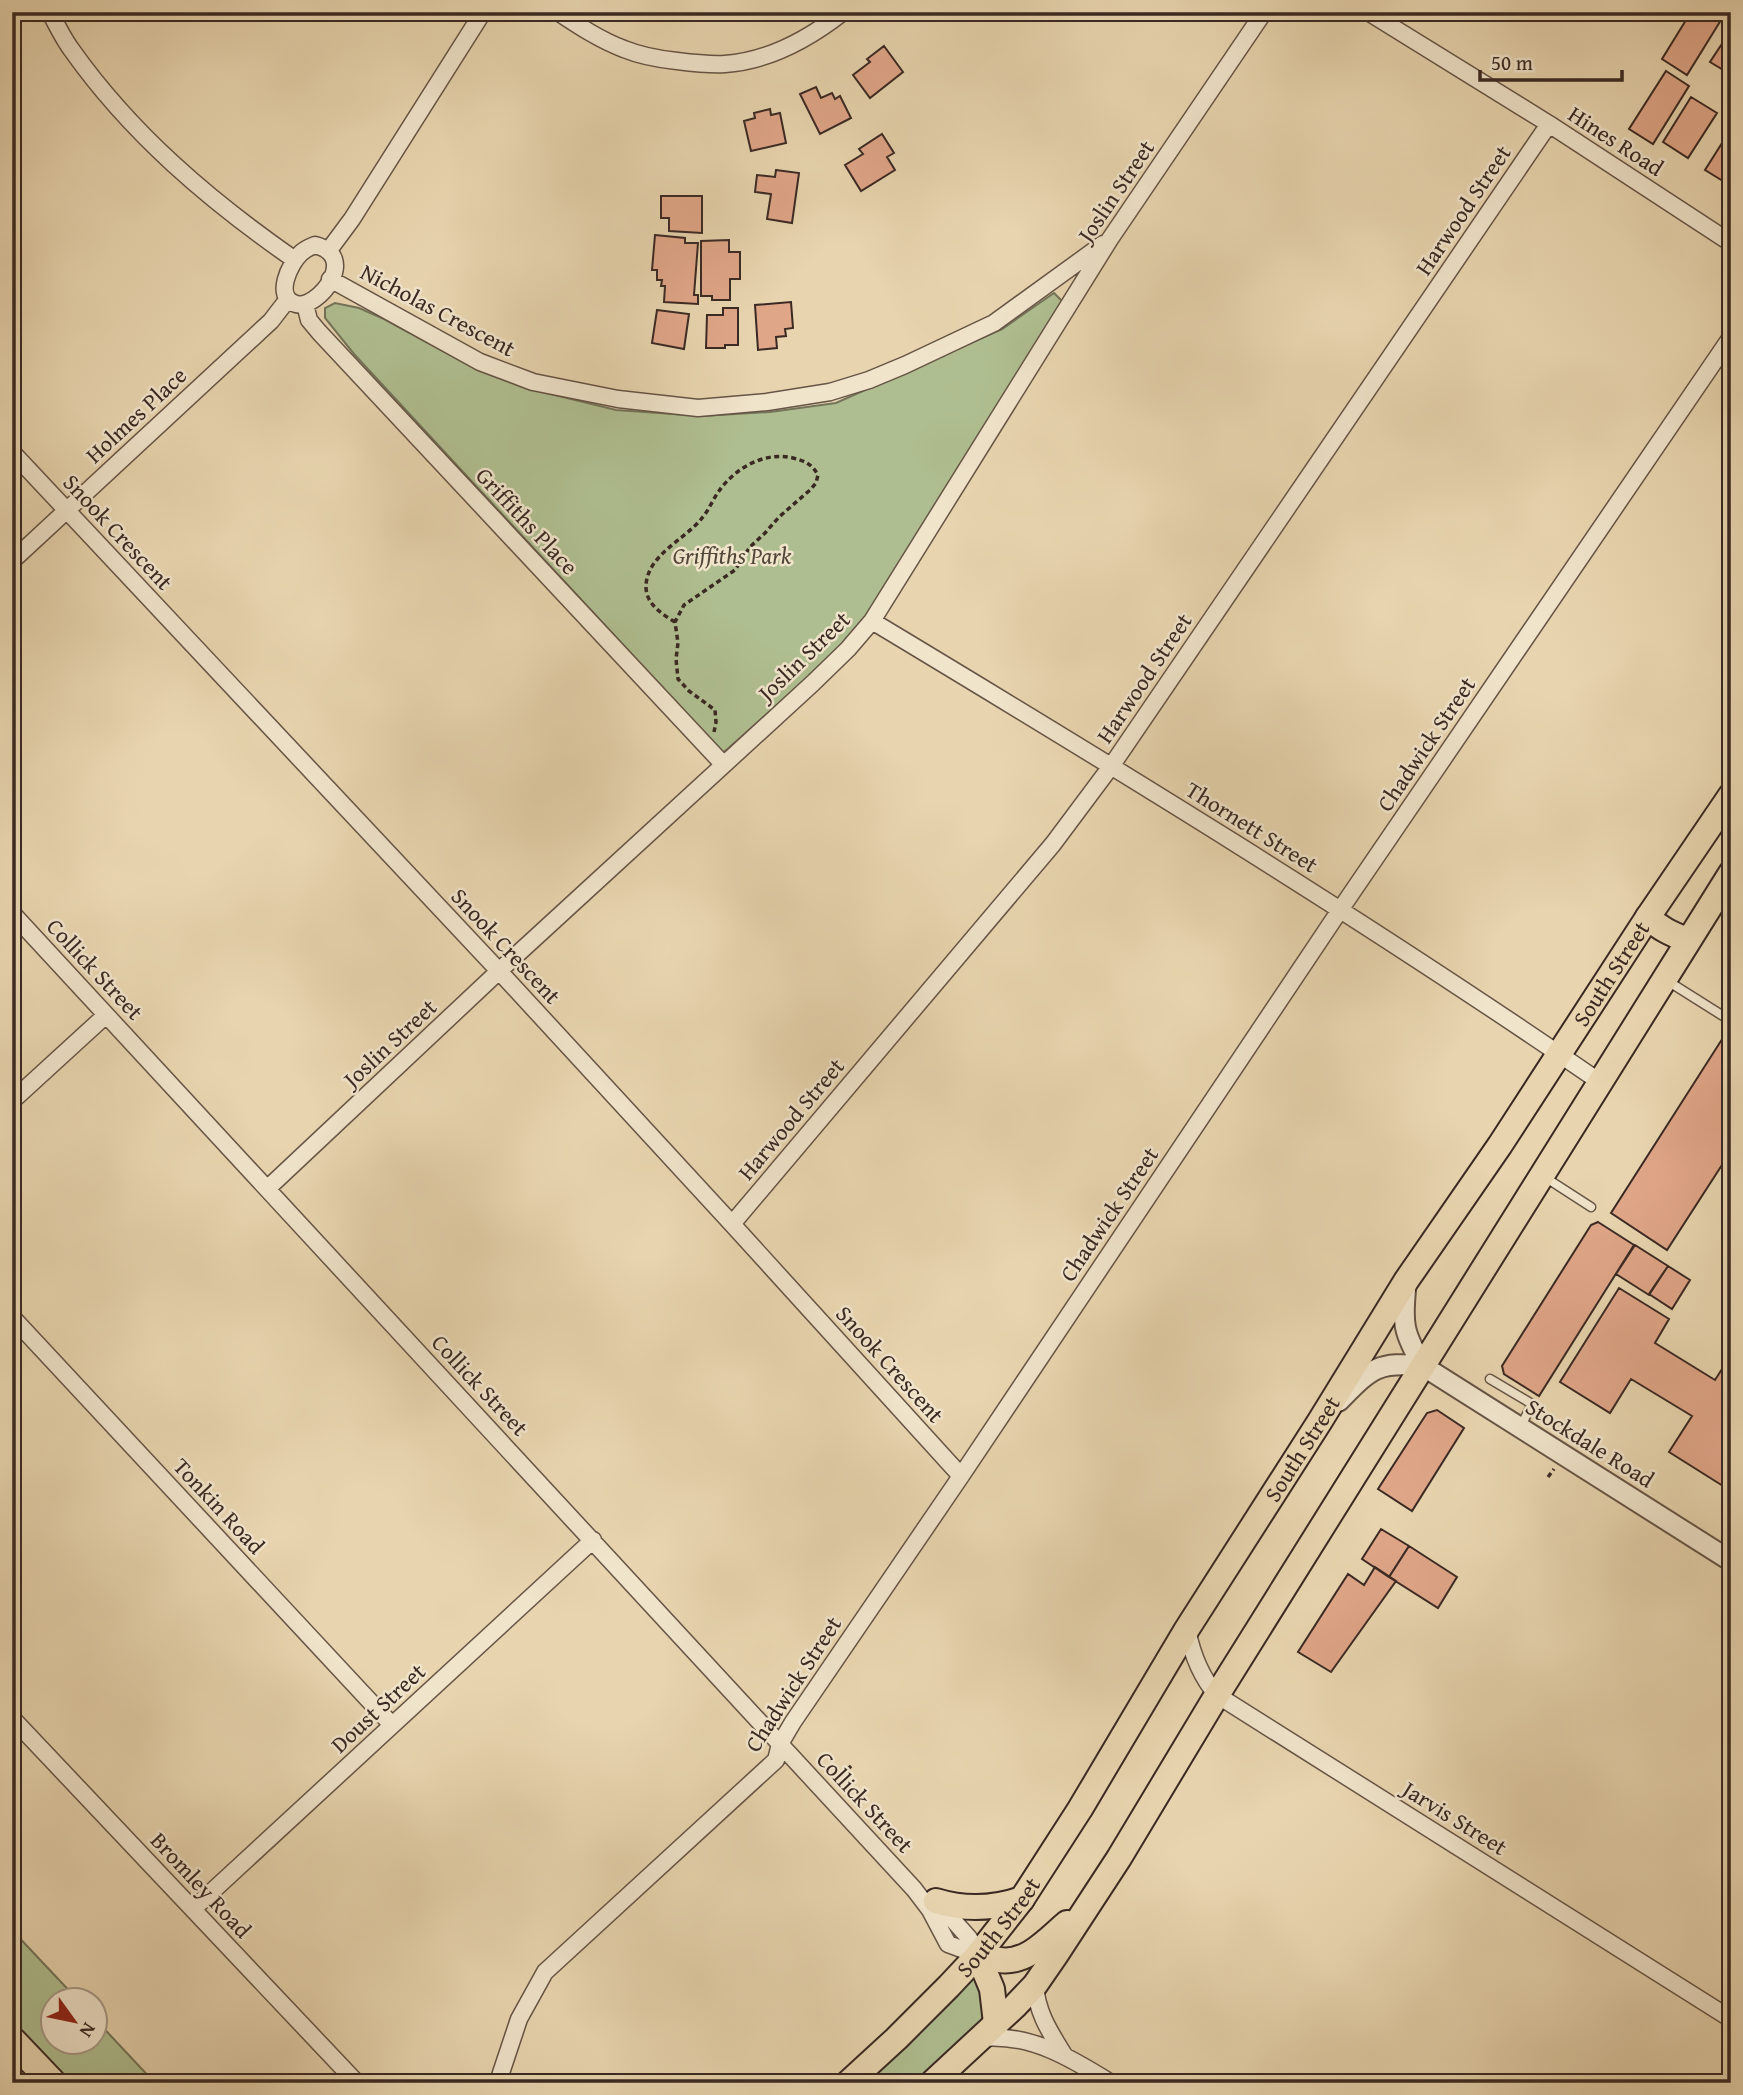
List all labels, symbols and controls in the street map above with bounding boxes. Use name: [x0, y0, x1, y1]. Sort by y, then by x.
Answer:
scale bar: [1480, 38, 1622, 82]
text: 50 m: [1491, 47, 1533, 78]
street label: Hines Road: [1562, 97, 1671, 184]
street label: Joslin Street: [1067, 133, 1162, 251]
street label: Harwood Street: [1407, 138, 1518, 281]
street label: Nicholas Crescent: [355, 255, 522, 364]
street label: Holmes Place: [78, 359, 194, 470]
street label: Griffiths Place: [469, 459, 586, 582]
street label: Snook Crescent: [56, 466, 181, 597]
park label: Griffiths Park: [673, 539, 792, 572]
street label: Joslin Street: [748, 603, 857, 710]
street label: Harwood Street: [1088, 606, 1199, 749]
street label: Chadwick Street: [1368, 670, 1483, 818]
street label: Thornett Street: [1180, 773, 1325, 880]
street label: Snook Crescent: [444, 880, 569, 1011]
street label: Collick Street: [40, 910, 151, 1027]
street label: South Street: [1564, 914, 1657, 1033]
street label: Joslin Street: [333, 991, 444, 1097]
street label: Harwood Street: [730, 1050, 852, 1187]
street label: Chadwick Street: [1051, 1140, 1166, 1288]
street label: Snook Crescent: [829, 1298, 952, 1430]
street label: Collick Street: [425, 1326, 536, 1443]
street label: South Street: [1256, 1389, 1348, 1508]
street label: Stockdale Road: [1520, 1390, 1662, 1496]
street label: Tonkin Road: [166, 1450, 273, 1562]
street label: Chadwick Street: [736, 1609, 849, 1758]
street label: Doust Street: [323, 1655, 432, 1760]
street label: Collick Street: [810, 1743, 921, 1860]
street label: Jarvis Street: [1394, 1771, 1514, 1863]
street label: Bromley Road: [143, 1824, 260, 1946]
street label: South Street: [948, 1870, 1048, 1984]
north arrow: [38, 1986, 108, 2056]
text: N: [73, 2017, 103, 2043]

